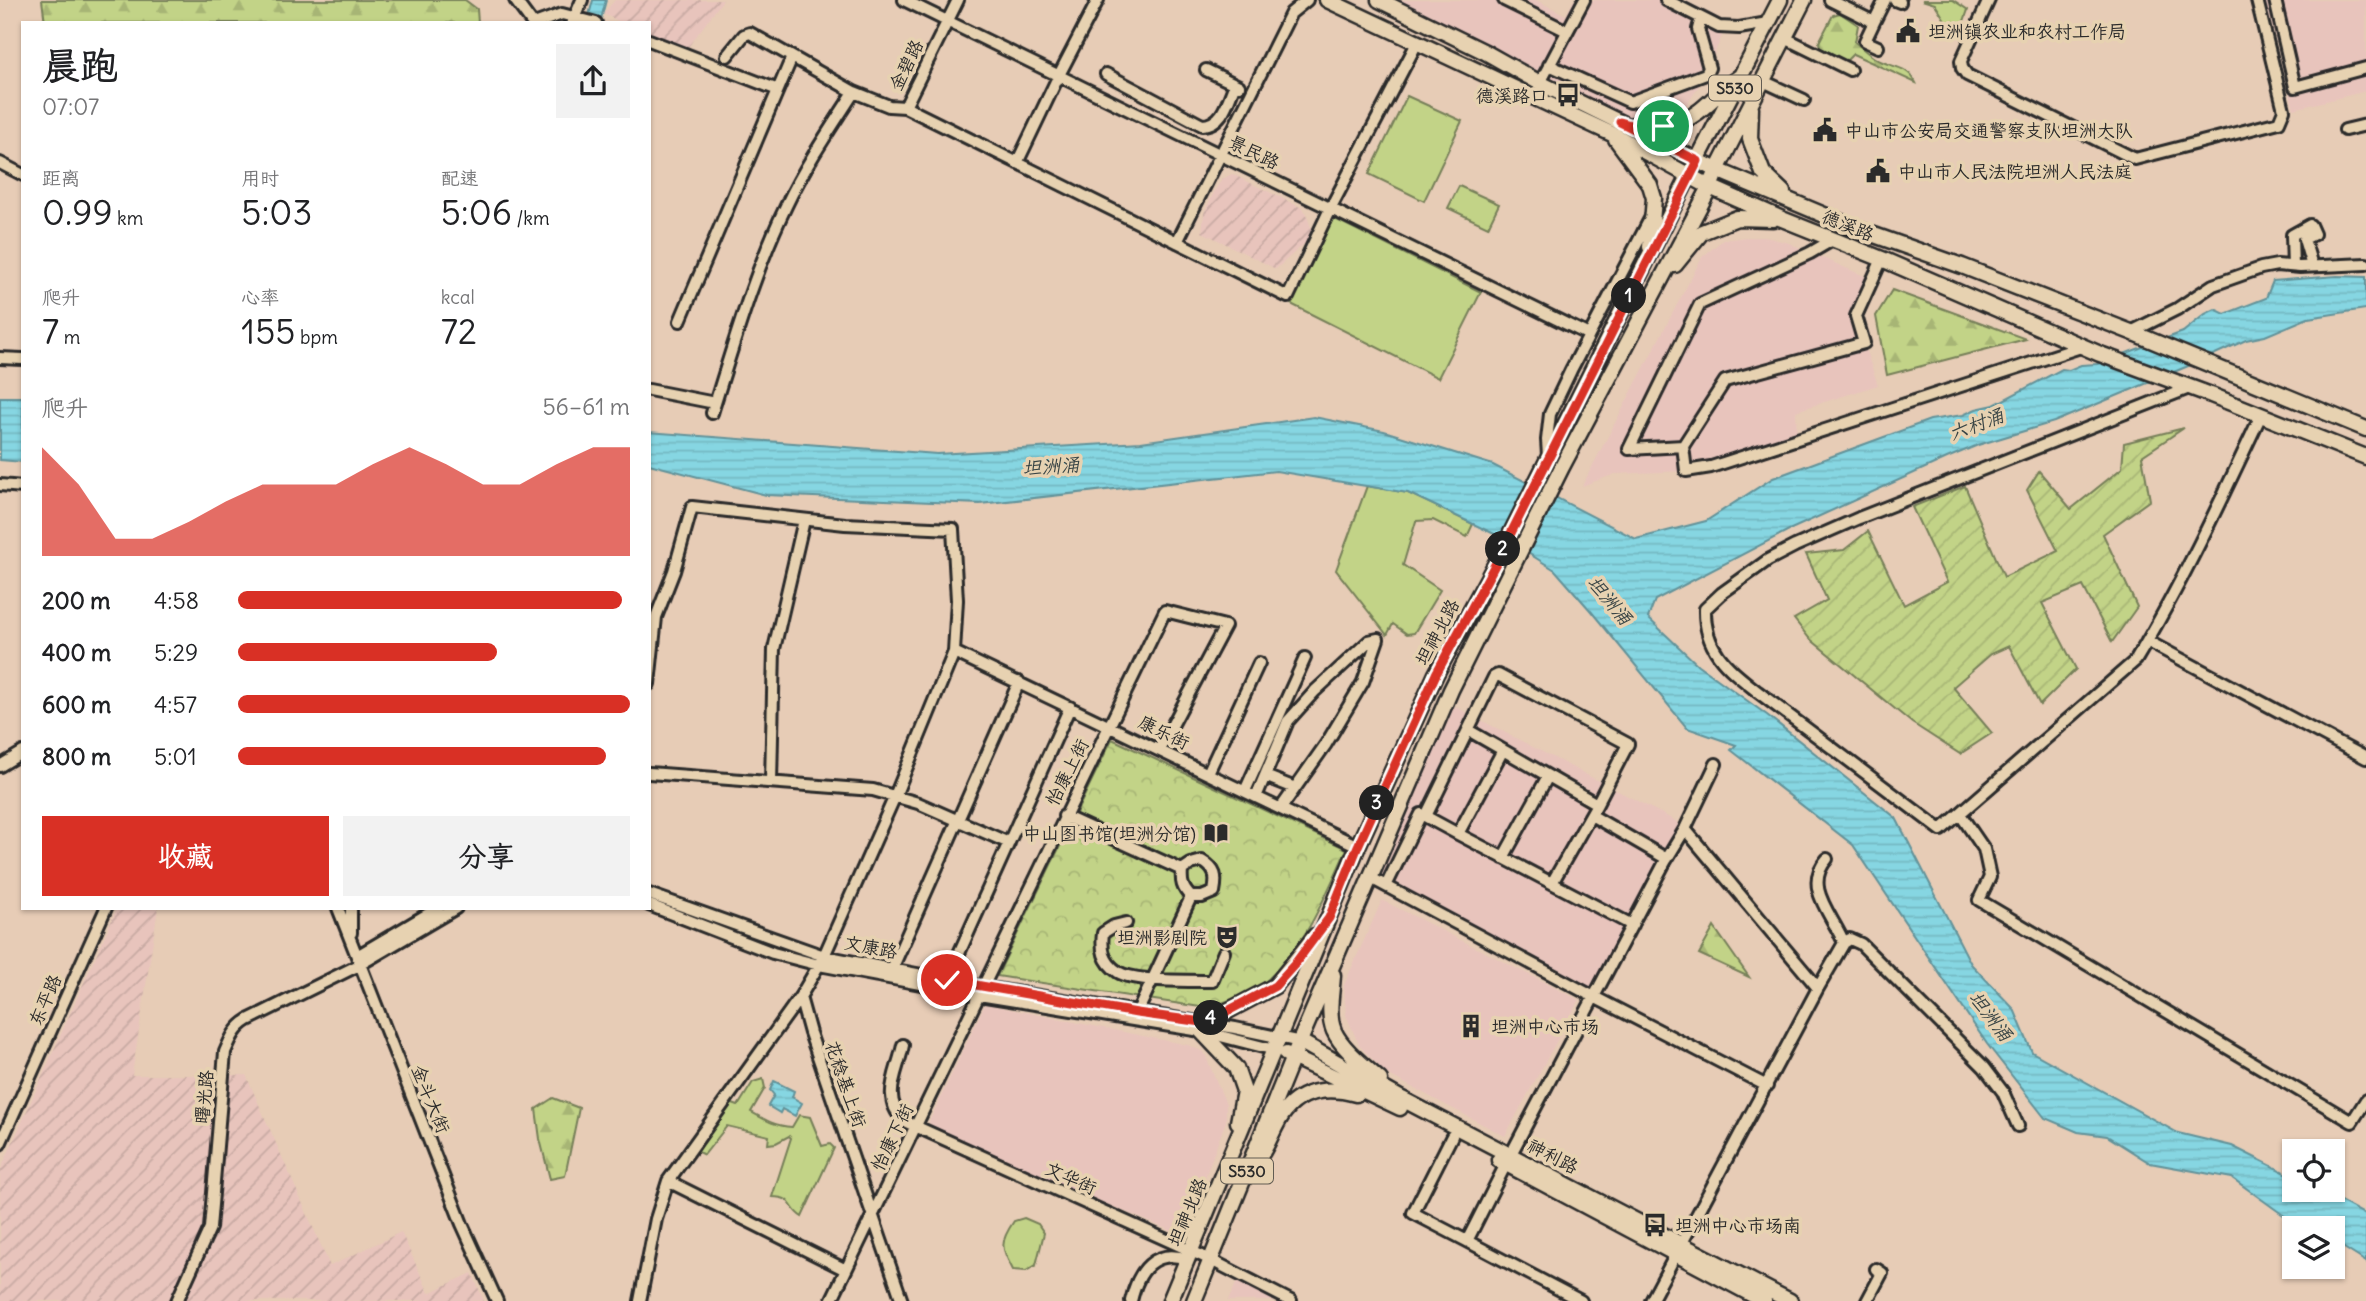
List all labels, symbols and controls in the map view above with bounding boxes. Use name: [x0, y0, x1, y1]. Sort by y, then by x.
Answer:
public building icon: 坦洲镇农业和农村工作局: [1894, 17, 1922, 45]
place label: 坦洲镇农业和农村工作局: [1928, 20, 2126, 43]
street label: 金碧路: [884, 36, 928, 94]
text: 晨跑: [42, 42, 118, 89]
button: share: [556, 44, 630, 118]
road number: S530: [1709, 76, 1761, 100]
bus stop icon: 德溪路口: [1554, 81, 1582, 109]
place label: 德溪路口: [1476, 84, 1548, 107]
text: 07:07: [42, 92, 99, 121]
pin: [1633, 96, 1693, 156]
icon: arrive: [1644, 107, 1682, 145]
public building icon: 中山市公安局交通警察支队坦洲大队: [1811, 116, 1839, 144]
place label: 中山市公安局交通警察支队坦洲大队: [1845, 119, 2133, 142]
street label: 景民路: [1225, 130, 1283, 174]
public building icon: 中山市人民法院坦洲人民法庭: [1864, 157, 1892, 185]
place label: 中山市人民法院坦洲人民法庭: [1898, 160, 2132, 183]
text: 距离: [42, 166, 80, 190]
text: 用时: [241, 166, 279, 190]
text: 配速: [441, 166, 479, 190]
text: 0.99: [42, 190, 113, 234]
text: 5:03: [241, 190, 312, 234]
text: 5:06: [441, 190, 512, 234]
street label: 德溪路: [1819, 204, 1877, 246]
text: km: [113, 206, 143, 230]
text: /km: [512, 206, 550, 230]
pin: 1: [1612, 278, 1646, 314]
text: 1: [1625, 283, 1632, 307]
text: 爬升: [42, 285, 80, 309]
text: 心率: [241, 285, 279, 309]
text: kcal: [441, 285, 475, 309]
text: 7: [42, 309, 59, 353]
text: 155: [241, 309, 295, 353]
text: 72: [441, 309, 477, 353]
text: m: [59, 325, 80, 349]
text: bpm: [295, 325, 338, 349]
text: 56–61 m: [542, 392, 630, 421]
text: 爬升: [42, 393, 88, 422]
water label: 六村涌: [1945, 402, 2008, 445]
water label: 坦洲涌: [1022, 452, 1081, 480]
pin: 2: [1486, 532, 1520, 566]
text: 2: [1497, 536, 1508, 560]
water label: 坦洲涌: [1582, 570, 1638, 630]
text: 200 m: [42, 586, 111, 615]
text: 4:58: [154, 586, 199, 615]
street label: 坦神北路: [1410, 595, 1464, 669]
text: 400 m: [42, 638, 111, 667]
text: 5:29: [154, 638, 198, 667]
text: 600 m: [42, 690, 111, 719]
text: 4:57: [154, 690, 197, 719]
street label: 康乐街: [1135, 710, 1193, 754]
street label: 怡康上街: [1040, 735, 1094, 809]
text: 800 m: [42, 742, 111, 771]
text: 5:01: [154, 742, 197, 771]
pin: 3: [1360, 786, 1394, 820]
text: 3: [1371, 790, 1382, 814]
button: 收藏: [42, 816, 329, 896]
button: 分享: [343, 816, 630, 896]
library icon: 中山图书馆(坦洲分馆): [1202, 819, 1230, 847]
place label: 中山图书馆(坦洲分馆): [1023, 822, 1196, 845]
theatre icon: 坦洲影剧院: [1213, 923, 1241, 951]
place label: 坦洲影剧院: [1117, 926, 1207, 949]
street label: 文康路: [842, 931, 900, 963]
pin: [917, 950, 977, 1010]
icon: check: [928, 961, 966, 999]
street label: 东平路: [24, 971, 66, 1029]
water label: 坦洲涌: [1964, 986, 2019, 1047]
pin: 4: [1194, 1000, 1228, 1036]
text: 4: [1205, 1005, 1216, 1029]
building icon: 坦洲中心市场: [1457, 1012, 1485, 1040]
place label: 坦洲中心市场: [1491, 1015, 1599, 1038]
street label: 花稔基上街: [820, 1038, 872, 1130]
street label: 金斗大街: [407, 1061, 455, 1137]
street label: 曙光路: [190, 1069, 218, 1125]
street label: 怡康下街: [866, 1100, 918, 1174]
street label: 神利路: [1524, 1133, 1582, 1179]
map controls: [2282, 1139, 2345, 1279]
button: locate: [2282, 1139, 2345, 1202]
street label: 文华街: [1042, 1157, 1100, 1199]
road number: S530: [1221, 1158, 1273, 1184]
street label: 坦神北路: [1162, 1174, 1212, 1250]
bus stop icon: 坦洲中心市场南: [1641, 1211, 1669, 1239]
place label: 坦洲中心市场南: [1675, 1214, 1801, 1237]
button: layers: [2282, 1216, 2345, 1279]

